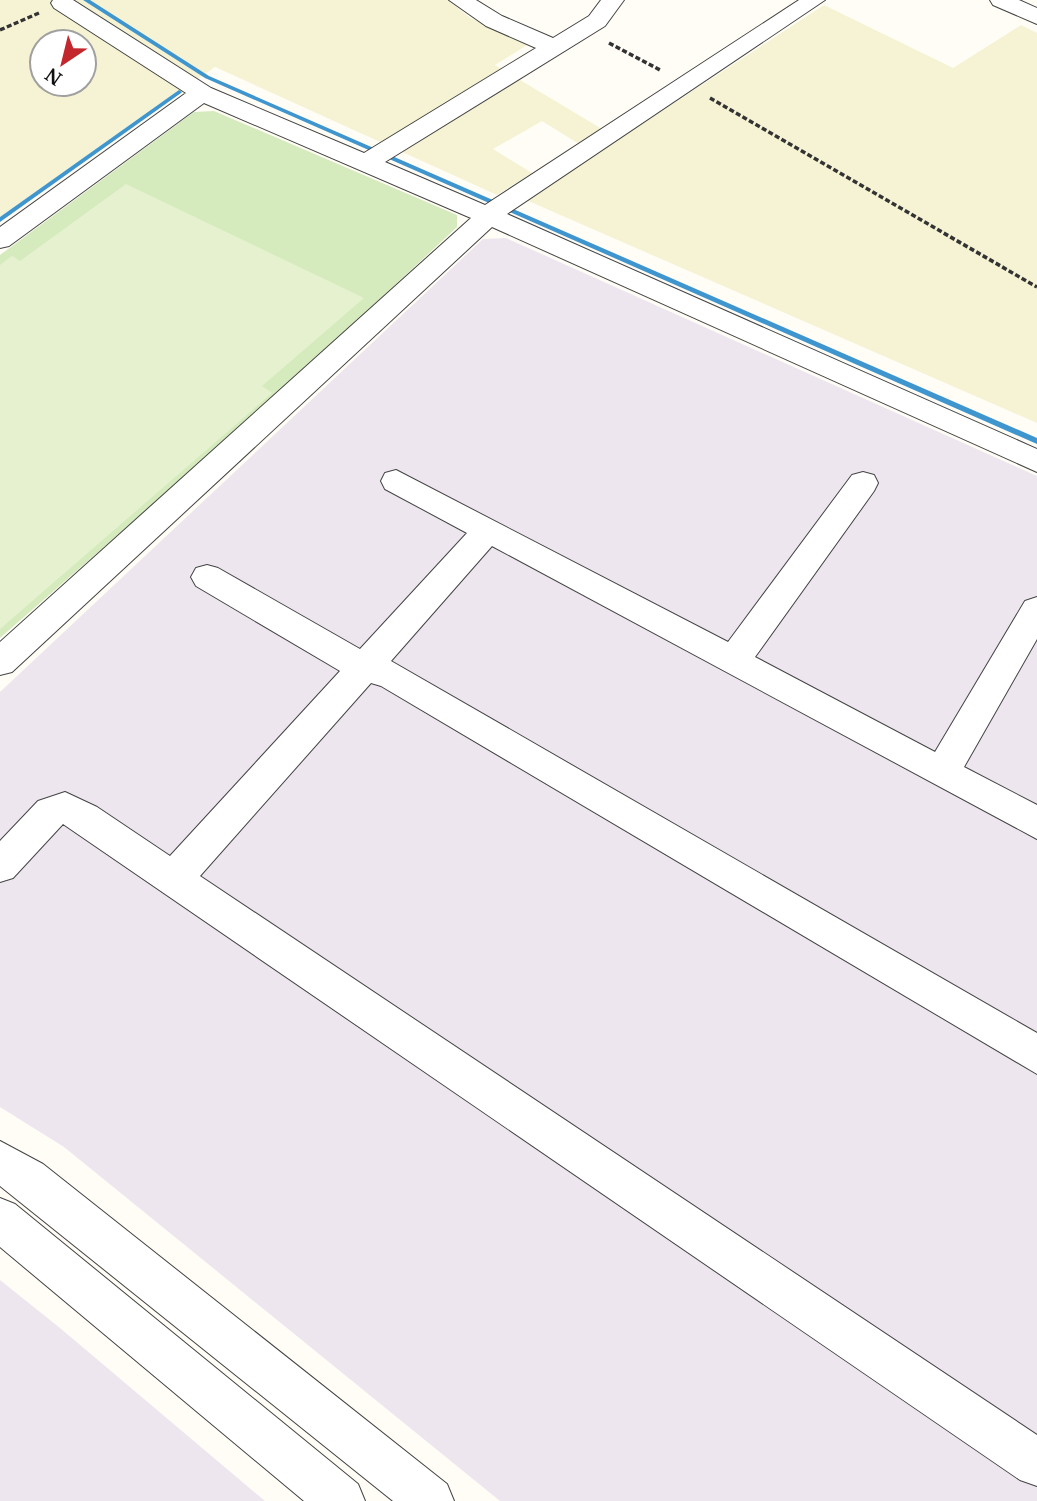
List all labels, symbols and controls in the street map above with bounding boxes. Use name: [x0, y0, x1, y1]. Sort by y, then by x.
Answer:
north arrow: [28, 28, 98, 98]
text: N: [40, 62, 67, 92]

